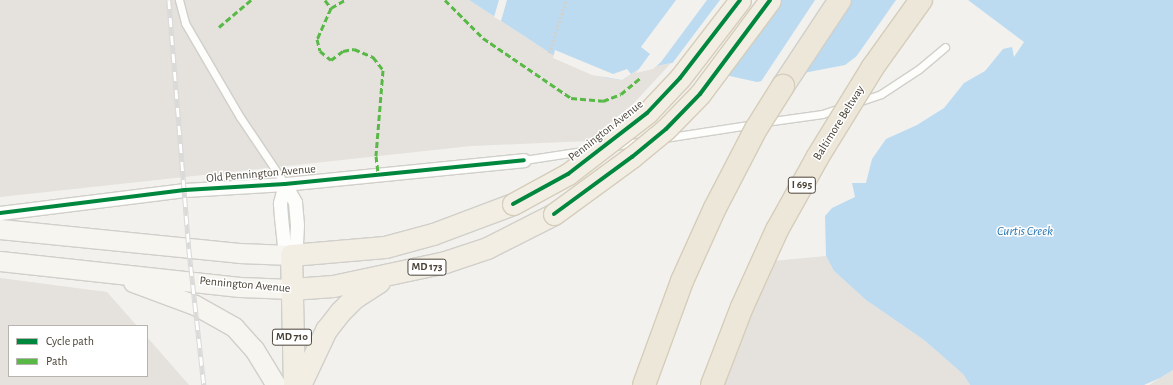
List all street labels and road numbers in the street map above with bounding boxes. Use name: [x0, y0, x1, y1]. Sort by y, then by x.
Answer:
street label: Baltimore Beltway: [810, 83, 868, 163]
street label: Pennington Avenue: [566, 97, 646, 165]
street label: Old Pennington Avenue: [206, 162, 316, 186]
road number: I 695: [787, 176, 817, 194]
road number: MD 173: [407, 258, 447, 276]
street label: Pennington Avenue: [199, 274, 291, 296]
road number: MD 710: [271, 328, 313, 346]

